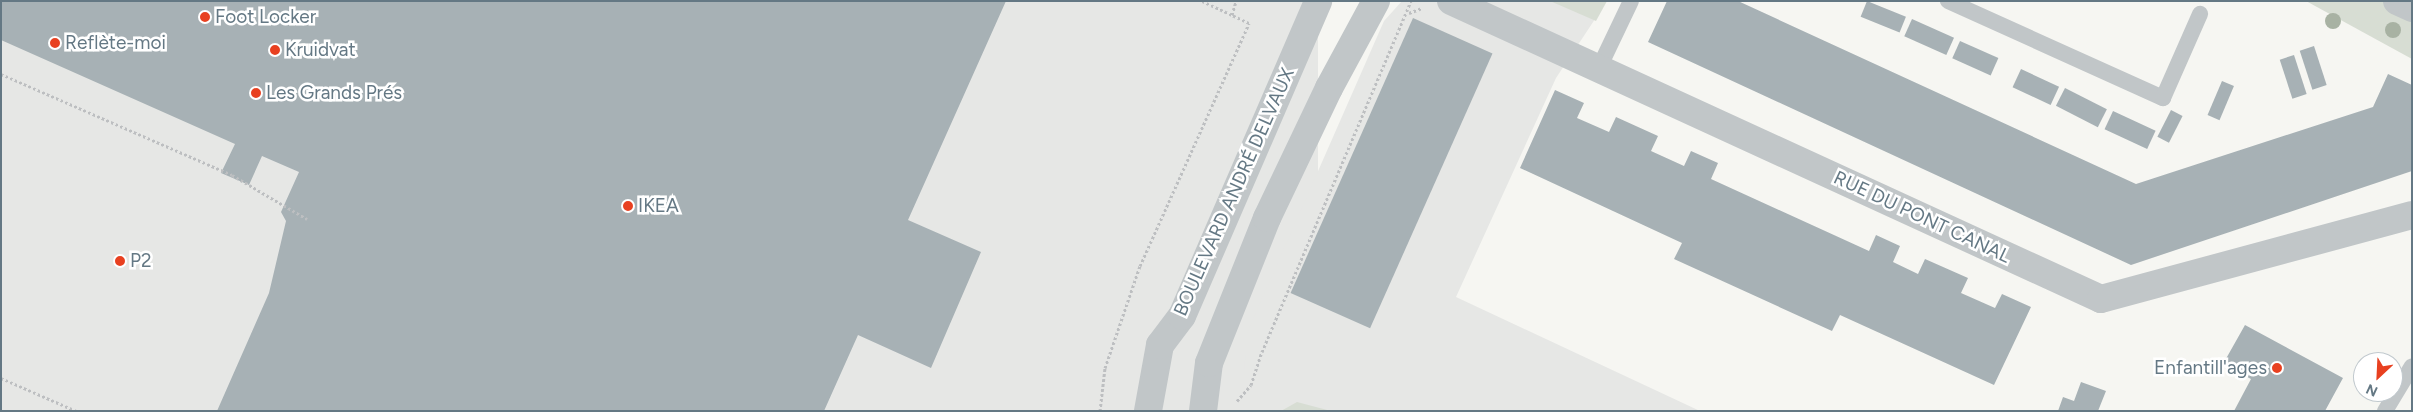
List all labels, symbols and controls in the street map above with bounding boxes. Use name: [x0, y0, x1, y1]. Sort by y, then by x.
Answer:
place label: Foot Locker: [215, 6, 316, 28]
marker: Foot Locker: [199, 11, 211, 23]
place label: Reflète-moi: [65, 32, 166, 54]
marker: Reflète-moi: [49, 37, 61, 49]
place label: Kruidvat: [285, 39, 356, 61]
marker: Kruidvat: [269, 44, 281, 56]
street label: BOULEVARD ANDRÉ DELVAUX: [1169, 65, 1299, 319]
place label: Les Grands Prés: [266, 82, 402, 104]
marker: Les Grands Prés: [250, 87, 262, 99]
street label: RUE DU PONT CANAL: [1830, 166, 2014, 268]
place label: IKEA: [638, 195, 679, 217]
marker: IKEA: [622, 200, 634, 212]
place label: P2: [130, 250, 152, 272]
marker: P2: [114, 255, 126, 267]
north arrow: [2353, 352, 2403, 402]
place label: Enfantill'ages: [2154, 357, 2267, 379]
marker: Enfantill'ages: [2271, 362, 2283, 374]
text: N: [2363, 380, 2380, 400]

